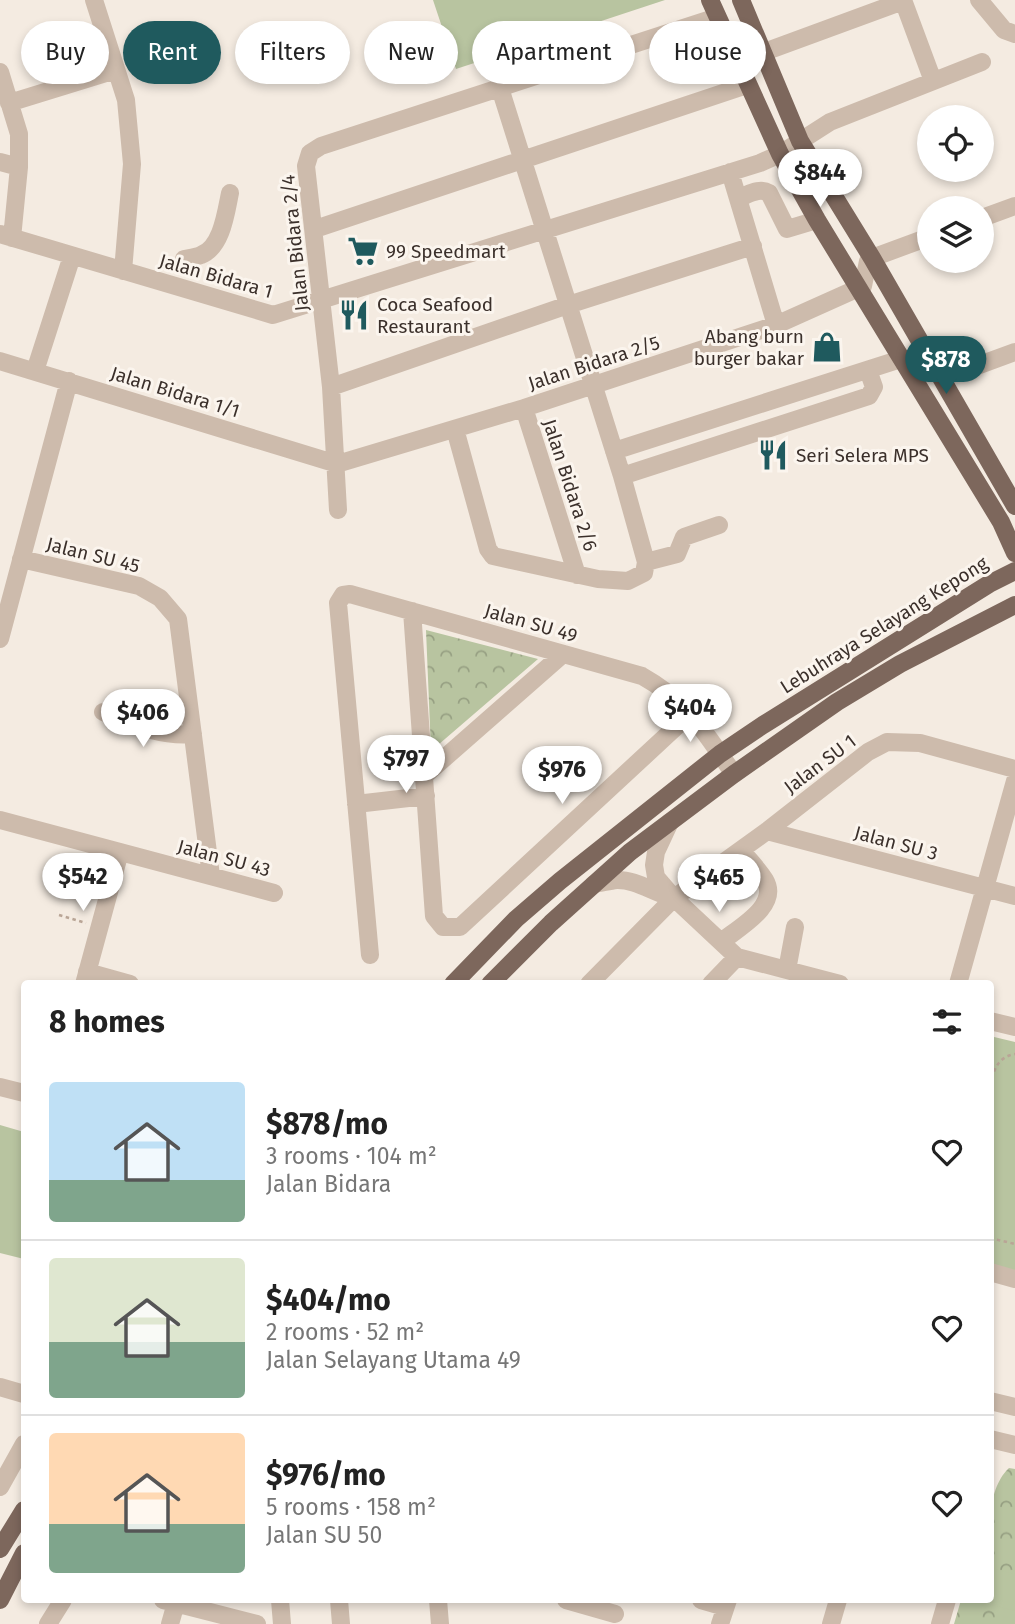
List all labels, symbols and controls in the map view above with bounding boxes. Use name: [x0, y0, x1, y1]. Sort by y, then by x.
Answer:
chip: Buy: [21, 21, 109, 84]
chip: Rent: [123, 21, 221, 84]
chip: Filters: [235, 21, 350, 84]
chip: New: [364, 21, 458, 84]
chip: Apartment: [472, 21, 635, 84]
chip: House: [649, 21, 766, 84]
map controls: [917, 105, 994, 273]
button: locate: [917, 105, 994, 182]
pin: $844: [779, 150, 861, 209]
text: $844: [794, 158, 846, 186]
street label: Jalan Bidara 2/4: [276, 174, 314, 312]
button: layers: [917, 196, 994, 273]
supermarket icon: 99 Speedmart: [346, 234, 380, 268]
place label: 99 Speedmart: [386, 240, 506, 263]
street label: Jalan Bidara 1: [157, 249, 275, 303]
place label: Coca Seafood Restaurant: [377, 293, 493, 338]
restaurant icon: Coca Seafood Restaurant: [337, 298, 371, 332]
place label: Abang burn burger bakar: [694, 325, 805, 370]
shop icon: Abang burn burger bakar: [810, 330, 844, 364]
street label: Jalan Bidara 2/5: [525, 331, 663, 395]
pin: $878: [905, 336, 987, 396]
text: $878: [921, 345, 971, 373]
street label: Jalan Bidara 1/1: [108, 361, 242, 423]
street label: Jalan Bidara 2/6: [538, 416, 602, 554]
restaurant icon: Seri Selera MPS: [756, 438, 790, 472]
place label: Seri Selera MPS: [796, 444, 929, 467]
street label: Jalan SU 45: [44, 532, 142, 578]
street label: Lebuhraya Selayang Kepong: [776, 552, 992, 698]
street label: Jalan SU 49: [482, 599, 580, 647]
pin: $404: [649, 684, 731, 744]
pin: $406: [102, 690, 184, 749]
text: $404: [664, 693, 716, 721]
text: $406: [117, 698, 169, 726]
street label: Jalan SU 1: [779, 730, 861, 798]
pin: $797: [365, 736, 447, 795]
text: $797: [383, 744, 429, 772]
pin: $976: [521, 746, 603, 806]
text: $976: [538, 755, 586, 783]
street label: Jalan SU 3: [852, 821, 940, 865]
street label: Jalan SU 43: [175, 835, 273, 881]
pin: $542: [42, 853, 124, 913]
pin: $465: [678, 855, 760, 914]
text: $542: [58, 862, 108, 890]
text: $465: [694, 863, 744, 891]
icon: filters: [928, 1003, 966, 1041]
text: 8 homes: [49, 1004, 165, 1040]
text: $878/mo: [266, 1106, 388, 1142]
icon: home: [105, 1110, 189, 1194]
icon: heart: [928, 1133, 966, 1171]
text: 3 rooms · 104 m²: [266, 1142, 437, 1170]
text: Jalan Bidara: [266, 1170, 391, 1198]
text: $404/mo: [266, 1282, 391, 1318]
icon: home: [105, 1286, 189, 1370]
icon: heart: [928, 1309, 966, 1347]
text: 2 rooms · 52 m²: [266, 1318, 424, 1346]
text: Jalan Selayang Utama 49: [266, 1346, 521, 1374]
text: $976/mo: [266, 1457, 386, 1493]
icon: home: [105, 1461, 189, 1545]
icon: heart: [928, 1484, 966, 1522]
text: 5 rooms · 158 m²: [266, 1493, 436, 1521]
text: Jalan SU 50: [266, 1521, 382, 1549]

